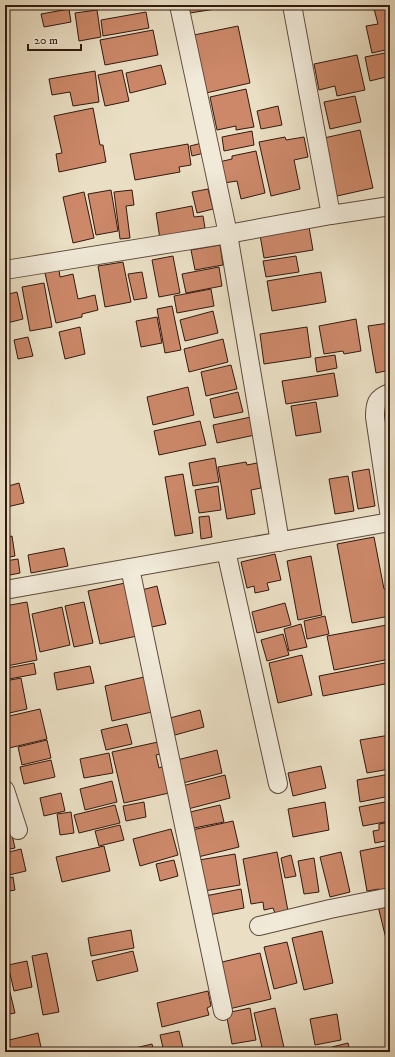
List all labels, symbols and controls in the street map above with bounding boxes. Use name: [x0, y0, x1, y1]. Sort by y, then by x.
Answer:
scale bar: [28, 26, 81, 52]
text: 20 m: [34, 33, 58, 48]

